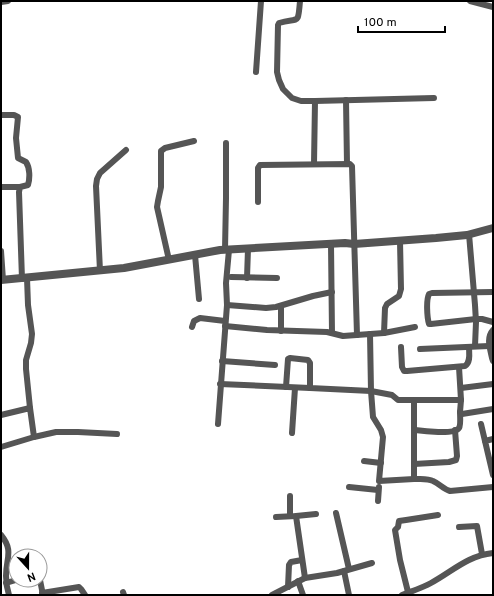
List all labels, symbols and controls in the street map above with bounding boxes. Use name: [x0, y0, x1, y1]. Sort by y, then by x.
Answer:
scale bar: [358, 8, 445, 34]
text: 100 m: [364, 15, 397, 31]
north arrow: [8, 548, 48, 588]
text: N: [25, 568, 37, 584]

